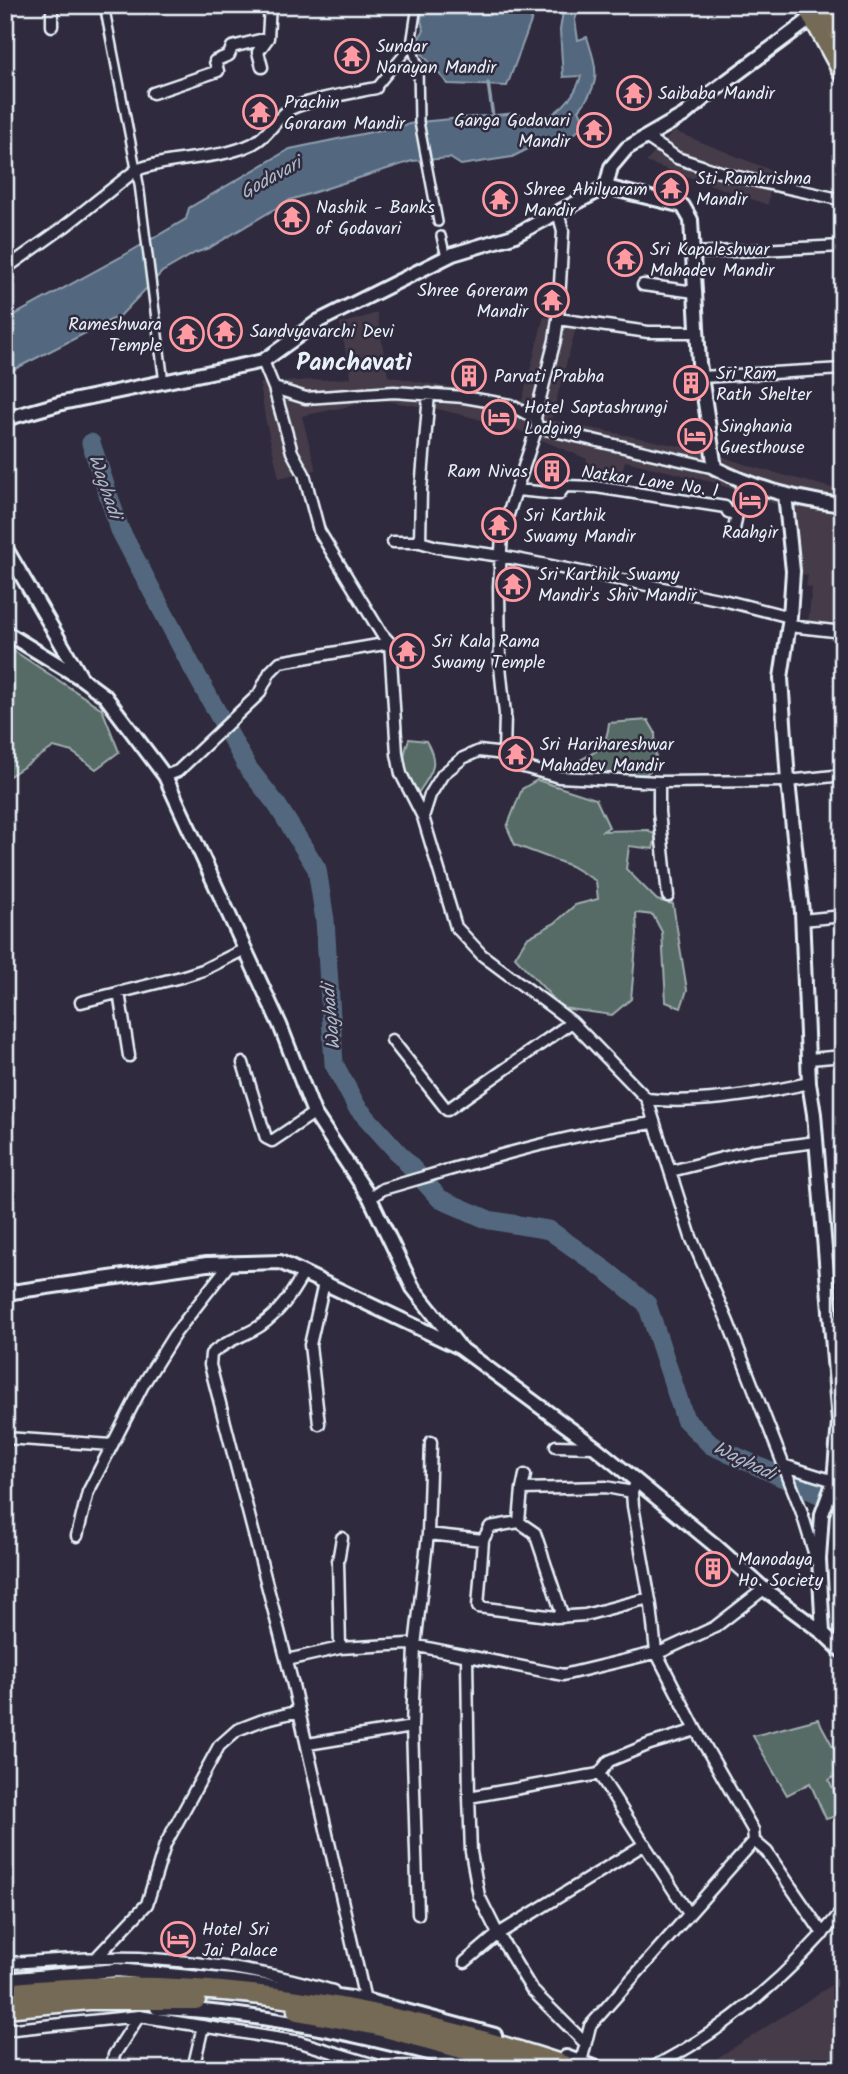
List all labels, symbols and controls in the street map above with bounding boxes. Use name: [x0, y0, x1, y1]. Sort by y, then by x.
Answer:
place label: Sundar Narayan Mandir: [376, 33, 497, 83]
temple icon: Sundar Narayan Mandir: [333, 37, 371, 75]
temple icon: Saibaba Mandir: [615, 74, 653, 112]
place label: Saibaba Mandir: [658, 80, 776, 109]
place label: Prachin Goraram Mandir: [284, 89, 406, 139]
temple icon: Prachin Goraram Mandir: [241, 93, 279, 131]
place label: Ganga Godavari Mandir: [454, 107, 571, 157]
temple icon: Ganga Godavari Mandir: [575, 111, 613, 149]
water label: Godavari: [235, 147, 311, 208]
place label: Sti Ramkrishna Mandir: [696, 165, 811, 215]
temple icon: Sti Ramkrishna Mandir: [652, 169, 690, 207]
place label: Shree Ahilyaram Mandir: [524, 176, 647, 226]
temple icon: Shree Ahilyaram Mandir: [481, 180, 519, 218]
place label: Nashik - Banks of Godavari: [316, 194, 435, 244]
temple icon: Nashik - Banks of Godavari: [273, 198, 311, 236]
place label: Sri Kapaleshwar Mahadev Mandir: [650, 236, 775, 286]
temple icon: Sri Kapaleshwar Mahadev Mandir: [606, 240, 644, 278]
place label: Shree Goreram Mandir: [417, 277, 529, 327]
temple icon: Shree Goreram Mandir: [533, 281, 571, 319]
place label: Rameshwara Temple: [68, 311, 162, 361]
temple icon: Sandvyavarchi Devi: [206, 312, 244, 350]
temple icon: Rameshwara Temple: [168, 315, 206, 353]
place label: Sandvyavarchi Devi: [250, 318, 395, 347]
district label: Panchavati: [296, 344, 413, 383]
building icon: Parvati Prabha: [450, 357, 488, 395]
place label: Sri Ram Rath Shelter: [716, 360, 813, 410]
place label: Parvati Prabha: [494, 363, 604, 392]
building icon: Sri Ram Rath Shelter: [672, 364, 710, 402]
place label: Hotel Saptashrungi Lodging: [524, 394, 668, 444]
hotel icon: Hotel Saptashrungi Lodging: [480, 398, 518, 436]
place label: Singhania Guesthouse: [720, 413, 805, 463]
hotel icon: Singhania Guesthouse: [676, 417, 714, 455]
water label: Waghadi: [79, 451, 130, 527]
building icon: Ram Nivas: [533, 452, 571, 490]
place label: Ram Nivas: [447, 458, 528, 487]
street label: Natkar Lane No. 1: [579, 459, 720, 506]
hotel icon: Raahgir: [731, 481, 769, 519]
place label: Sri Karthik Swamy Mandir: [524, 502, 637, 552]
temple icon: Sri Karthik Swamy Mandir: [480, 506, 518, 544]
place label: Raahgir: [722, 519, 779, 548]
place label: Sri Karthik Swamy Mandir's Shiv Mandir: [538, 561, 698, 611]
temple icon: Sri Karthik Swamy Mandir's Shiv Mandir: [494, 565, 532, 603]
place label: Sri Kala Rama Swamy Temple: [432, 628, 545, 678]
temple icon: Sri Kala Rama Swamy Temple: [388, 632, 426, 670]
place label: Sri Harihareshwar Mahadev Mandir: [540, 731, 675, 781]
temple icon: Sri Harihareshwar Mahadev Mandir: [497, 735, 535, 773]
water label: Waghadi: [314, 978, 350, 1051]
water label: Waghadi: [708, 1434, 784, 1492]
place label: Manodaya Ho. Society: [738, 1546, 824, 1596]
building icon: Manodaya Ho. Society: [694, 1550, 732, 1588]
place label: Hotel Sri Jai Palace: [202, 1916, 278, 1966]
hotel icon: Hotel Sri Jai Palace: [159, 1920, 197, 1958]

